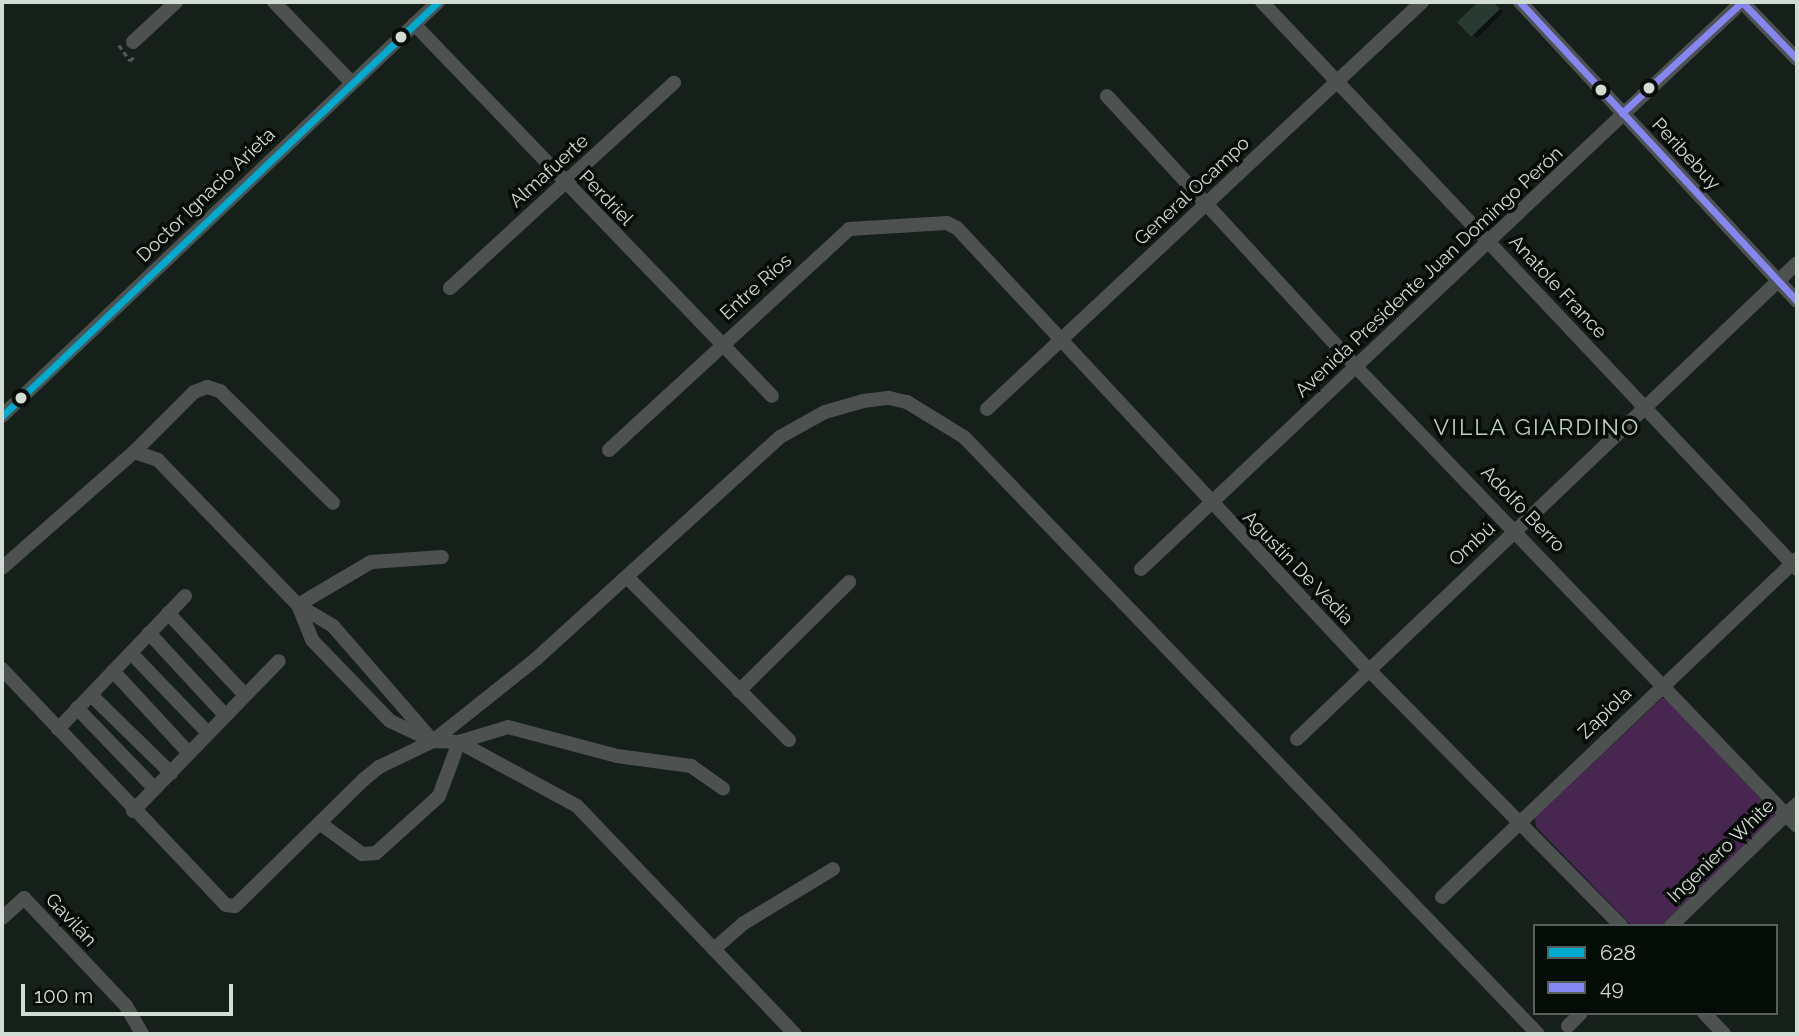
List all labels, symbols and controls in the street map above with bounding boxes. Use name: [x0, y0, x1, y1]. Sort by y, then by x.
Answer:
unlabelled marker: [394, 30, 408, 44]
unlabelled marker: [1642, 81, 1656, 95]
unlabelled marker: [1594, 83, 1608, 97]
street label: Peribebuy: [1647, 113, 1725, 195]
street label: Doctor Ignacio Arieta: [132, 123, 280, 267]
street label: Almafuerte: [505, 130, 593, 212]
street label: General Ocampo: [1130, 132, 1254, 250]
street label: Avenida Presidente Juan Domingo Perón: [1290, 142, 1568, 402]
street label: Perdriel: [574, 166, 638, 230]
street label: Anatole France: [1504, 231, 1612, 343]
street label: Entre Ríos: [716, 249, 796, 325]
unlabelled marker: [14, 391, 28, 405]
district label: VILLA GIARDINO: [1435, 413, 1639, 441]
street label: Adolfo Berro: [1476, 461, 1570, 557]
street label: Agustín De Vedia: [1238, 506, 1358, 630]
street label: Ombú: [1444, 517, 1500, 571]
street label: Zapiola: [1574, 682, 1636, 744]
street label: Ingeniero White: [1663, 794, 1779, 908]
street label: Gavilán: [41, 889, 101, 951]
legend: [1533, 924, 1778, 1015]
text: 628: [1600, 940, 1636, 965]
scale bar: [24, 970, 236, 1014]
text: 49: [1600, 975, 1624, 1000]
text: 100 m: [34, 983, 93, 1008]

